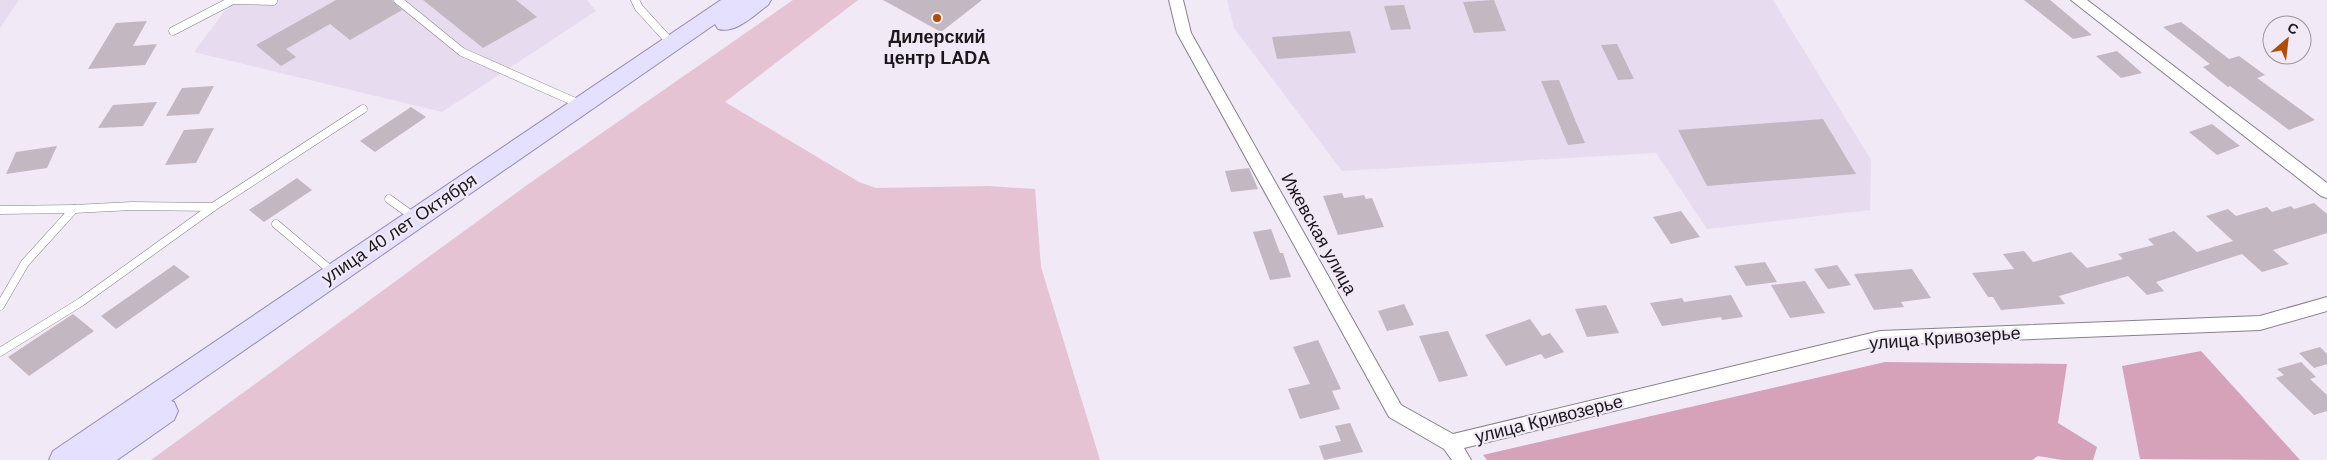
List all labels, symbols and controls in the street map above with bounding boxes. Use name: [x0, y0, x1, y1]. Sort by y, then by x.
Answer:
marker: Дилерский центр LADA: [931, 12, 943, 24]
north arrow: [2262, 15, 2312, 65]
text: С: [2285, 19, 2301, 38]
place label: Дилерский центр LADA: [884, 27, 990, 68]
street label: улица 40 лет Октября: [318, 170, 480, 288]
street label: Ижевская улица: [1277, 170, 1361, 299]
street label: улица Кривозерье: [1869, 323, 2021, 353]
street label: улица Кривозерье: [1473, 391, 1625, 447]

